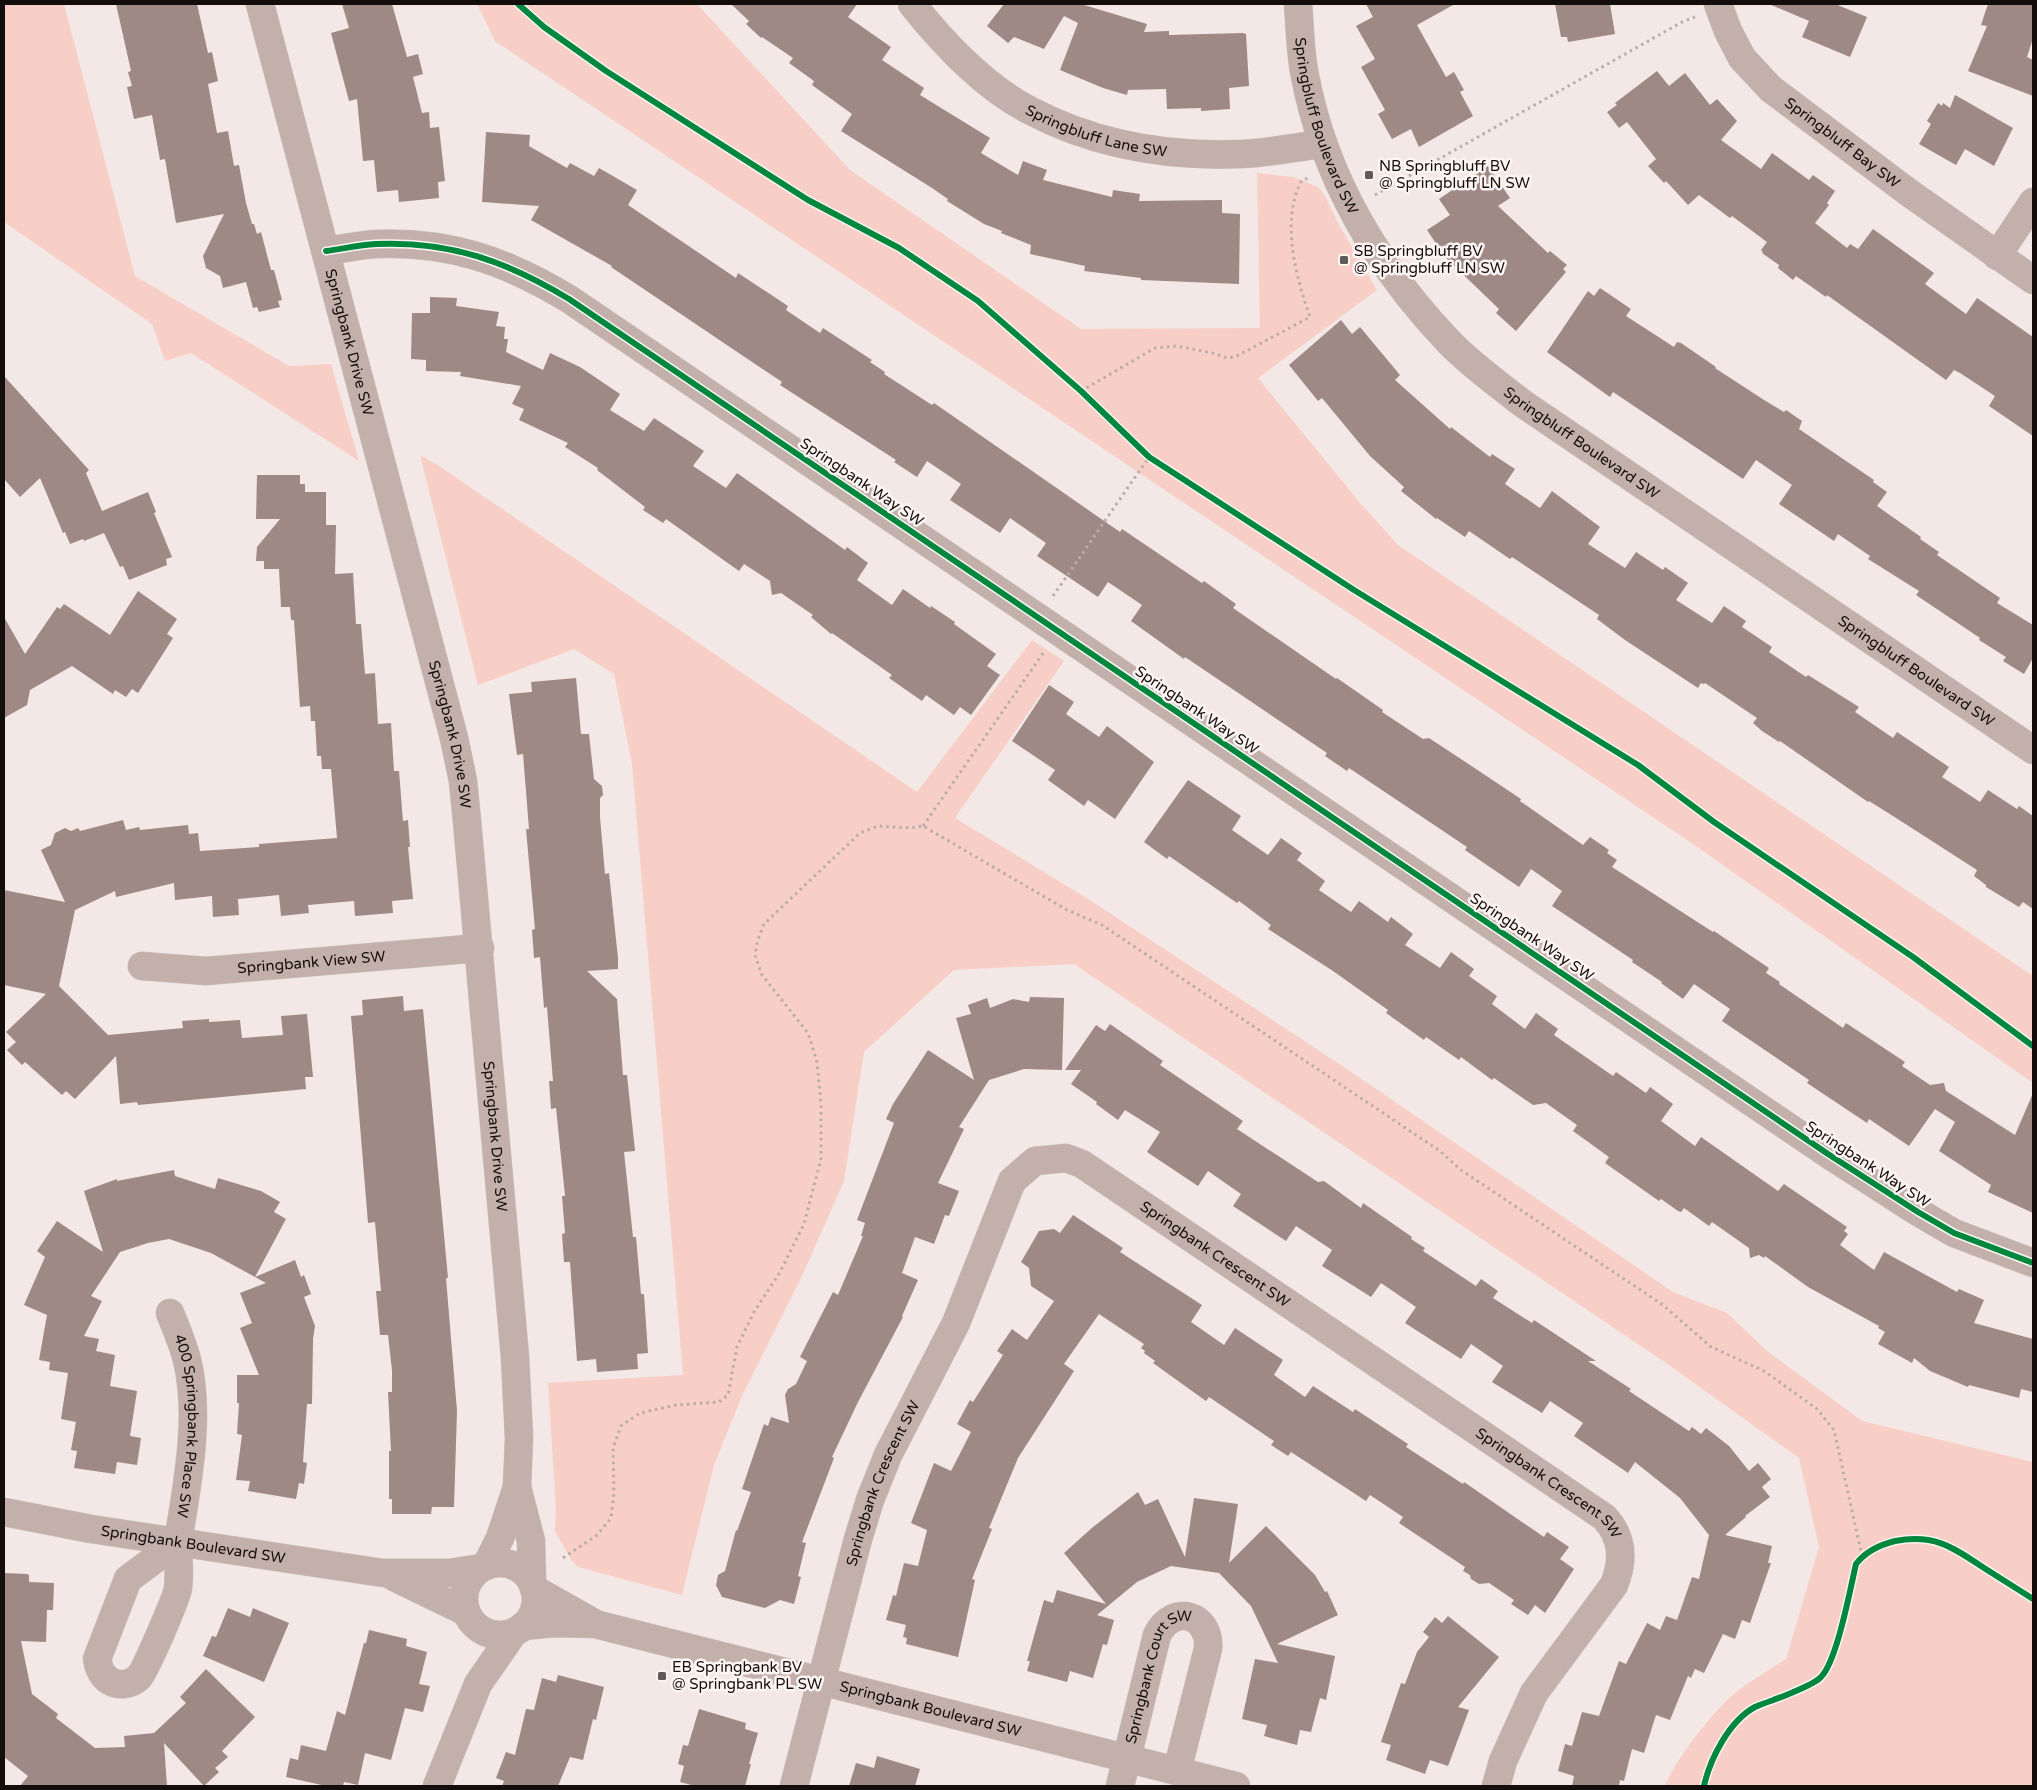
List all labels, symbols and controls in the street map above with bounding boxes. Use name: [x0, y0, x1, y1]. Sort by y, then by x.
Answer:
street label: Springbluff Boulevard SW: [1291, 37, 1362, 217]
street label: Springbluff Bay SW: [1781, 94, 1904, 192]
street label: Springbluff Lane SW: [1022, 101, 1168, 161]
place label: NB Springbluff BV @ Springbluff LN SW: [1379, 157, 1530, 192]
marker: NB Springbluff BV @ Springbluff LN SW: [1363, 169, 1375, 181]
place label: SB Springbluff BV @ Springbluff LN SW: [1354, 242, 1505, 277]
marker: SB Springbluff BV @ Springbluff LN SW: [1338, 254, 1350, 266]
street label: Springbank Drive SW: [321, 267, 377, 418]
street label: Springbluff Boulevard SW: [1500, 383, 1663, 503]
street label: Springbank Way SW: [797, 434, 927, 530]
street label: Springbluff Boulevard SW: [1835, 611, 1998, 730]
street label: Springbank Drive SW: [425, 659, 475, 809]
street label: Springbank Way SW: [1132, 662, 1262, 758]
street label: Springbank Way SW: [1467, 889, 1597, 985]
street label: Springbank View SW: [237, 947, 386, 977]
street label: Springbank Drive SW: [480, 1060, 511, 1212]
street label: Springbank Way SW: [1802, 1117, 1934, 1211]
street label: Springbank Crescent SW: [1137, 1197, 1293, 1311]
street label: 400 Springbank Place SW: [170, 1332, 202, 1519]
street label: Springbank Crescent SW: [842, 1398, 923, 1568]
street label: Springbank Crescent SW: [1472, 1424, 1625, 1541]
street label: Springbank Boulevard SW: [100, 1522, 287, 1567]
street label: Springbank Court SW: [1122, 1607, 1192, 1745]
place label: EB Springbank BV @ Springbank PL SW: [672, 1658, 822, 1693]
marker: EB Springbank BV @ Springbank PL SW: [656, 1670, 668, 1682]
street label: Springbank Boulevard SW: [838, 1677, 1023, 1740]

